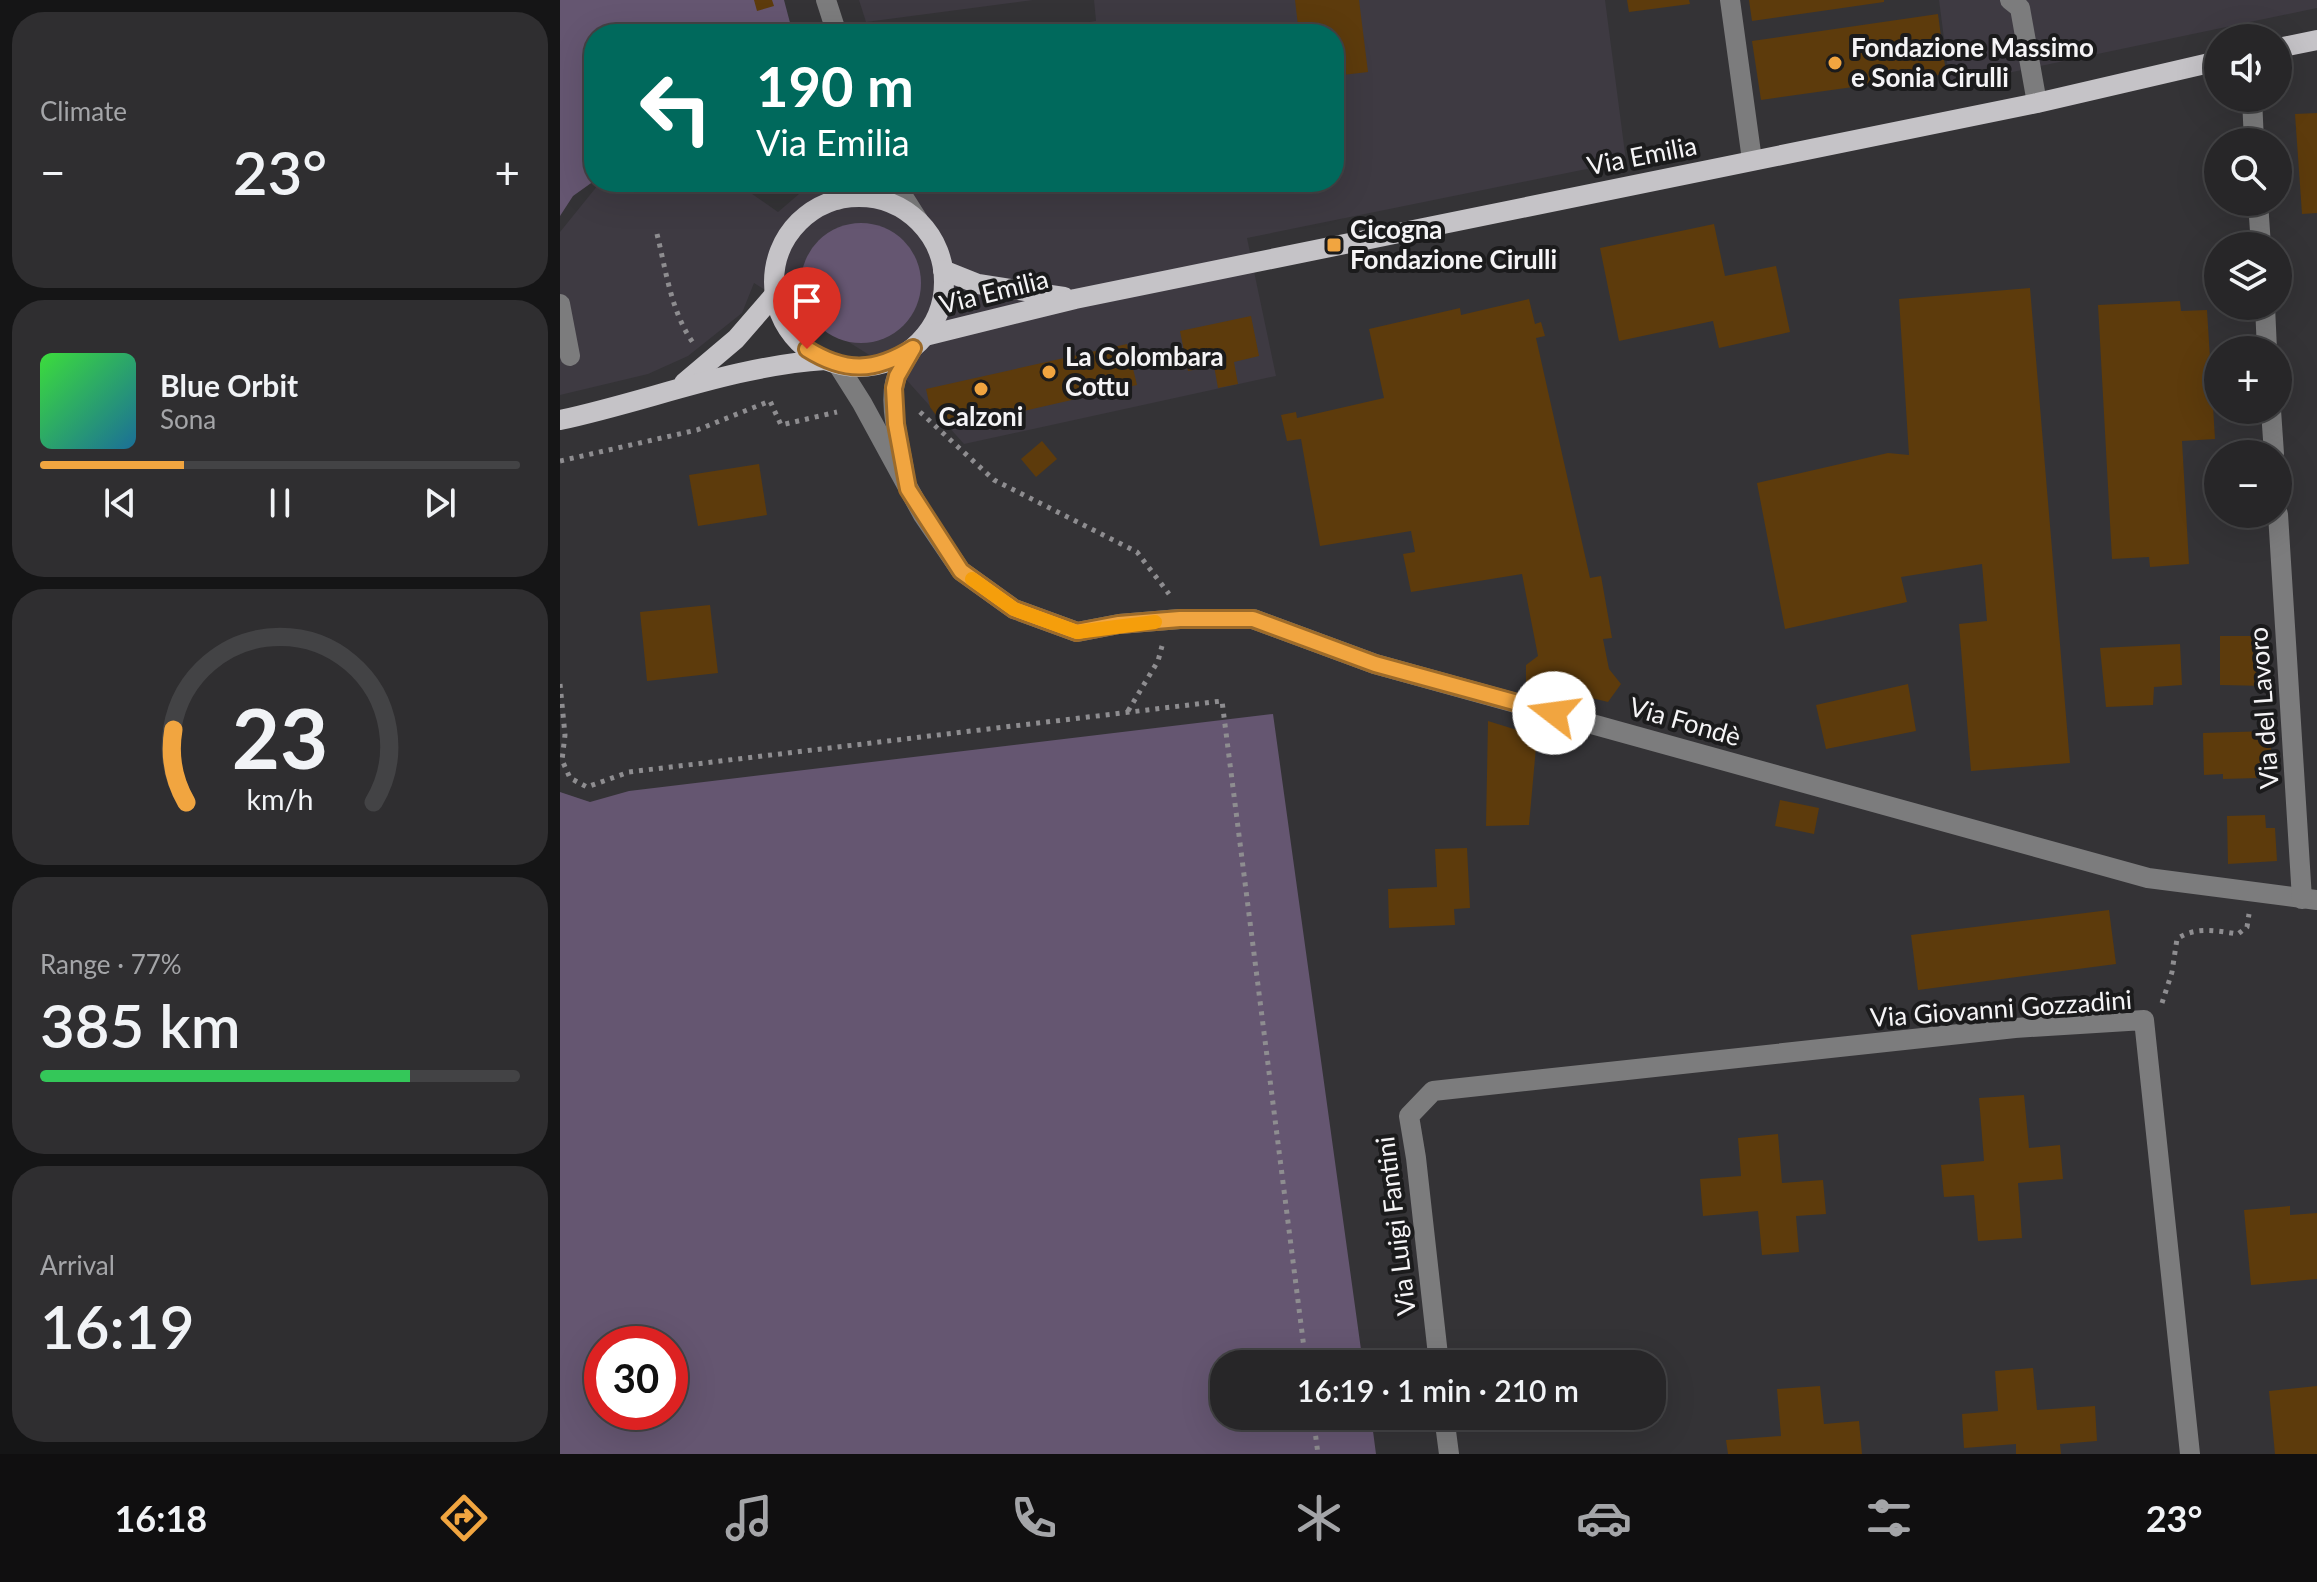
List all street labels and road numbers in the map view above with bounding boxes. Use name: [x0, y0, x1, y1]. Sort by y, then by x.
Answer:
street label: Via Emilia: [1584, 129, 1699, 181]
street label: Via Emilia: [936, 262, 1051, 320]
street label: Via del Lavoro: [2241, 626, 2285, 790]
street label: Via Fondè: [1626, 690, 1745, 752]
street label: Via Giovanni Gozzadini: [1869, 983, 2133, 1033]
street label: Via Luigi Fantini: [1368, 1135, 1422, 1317]

